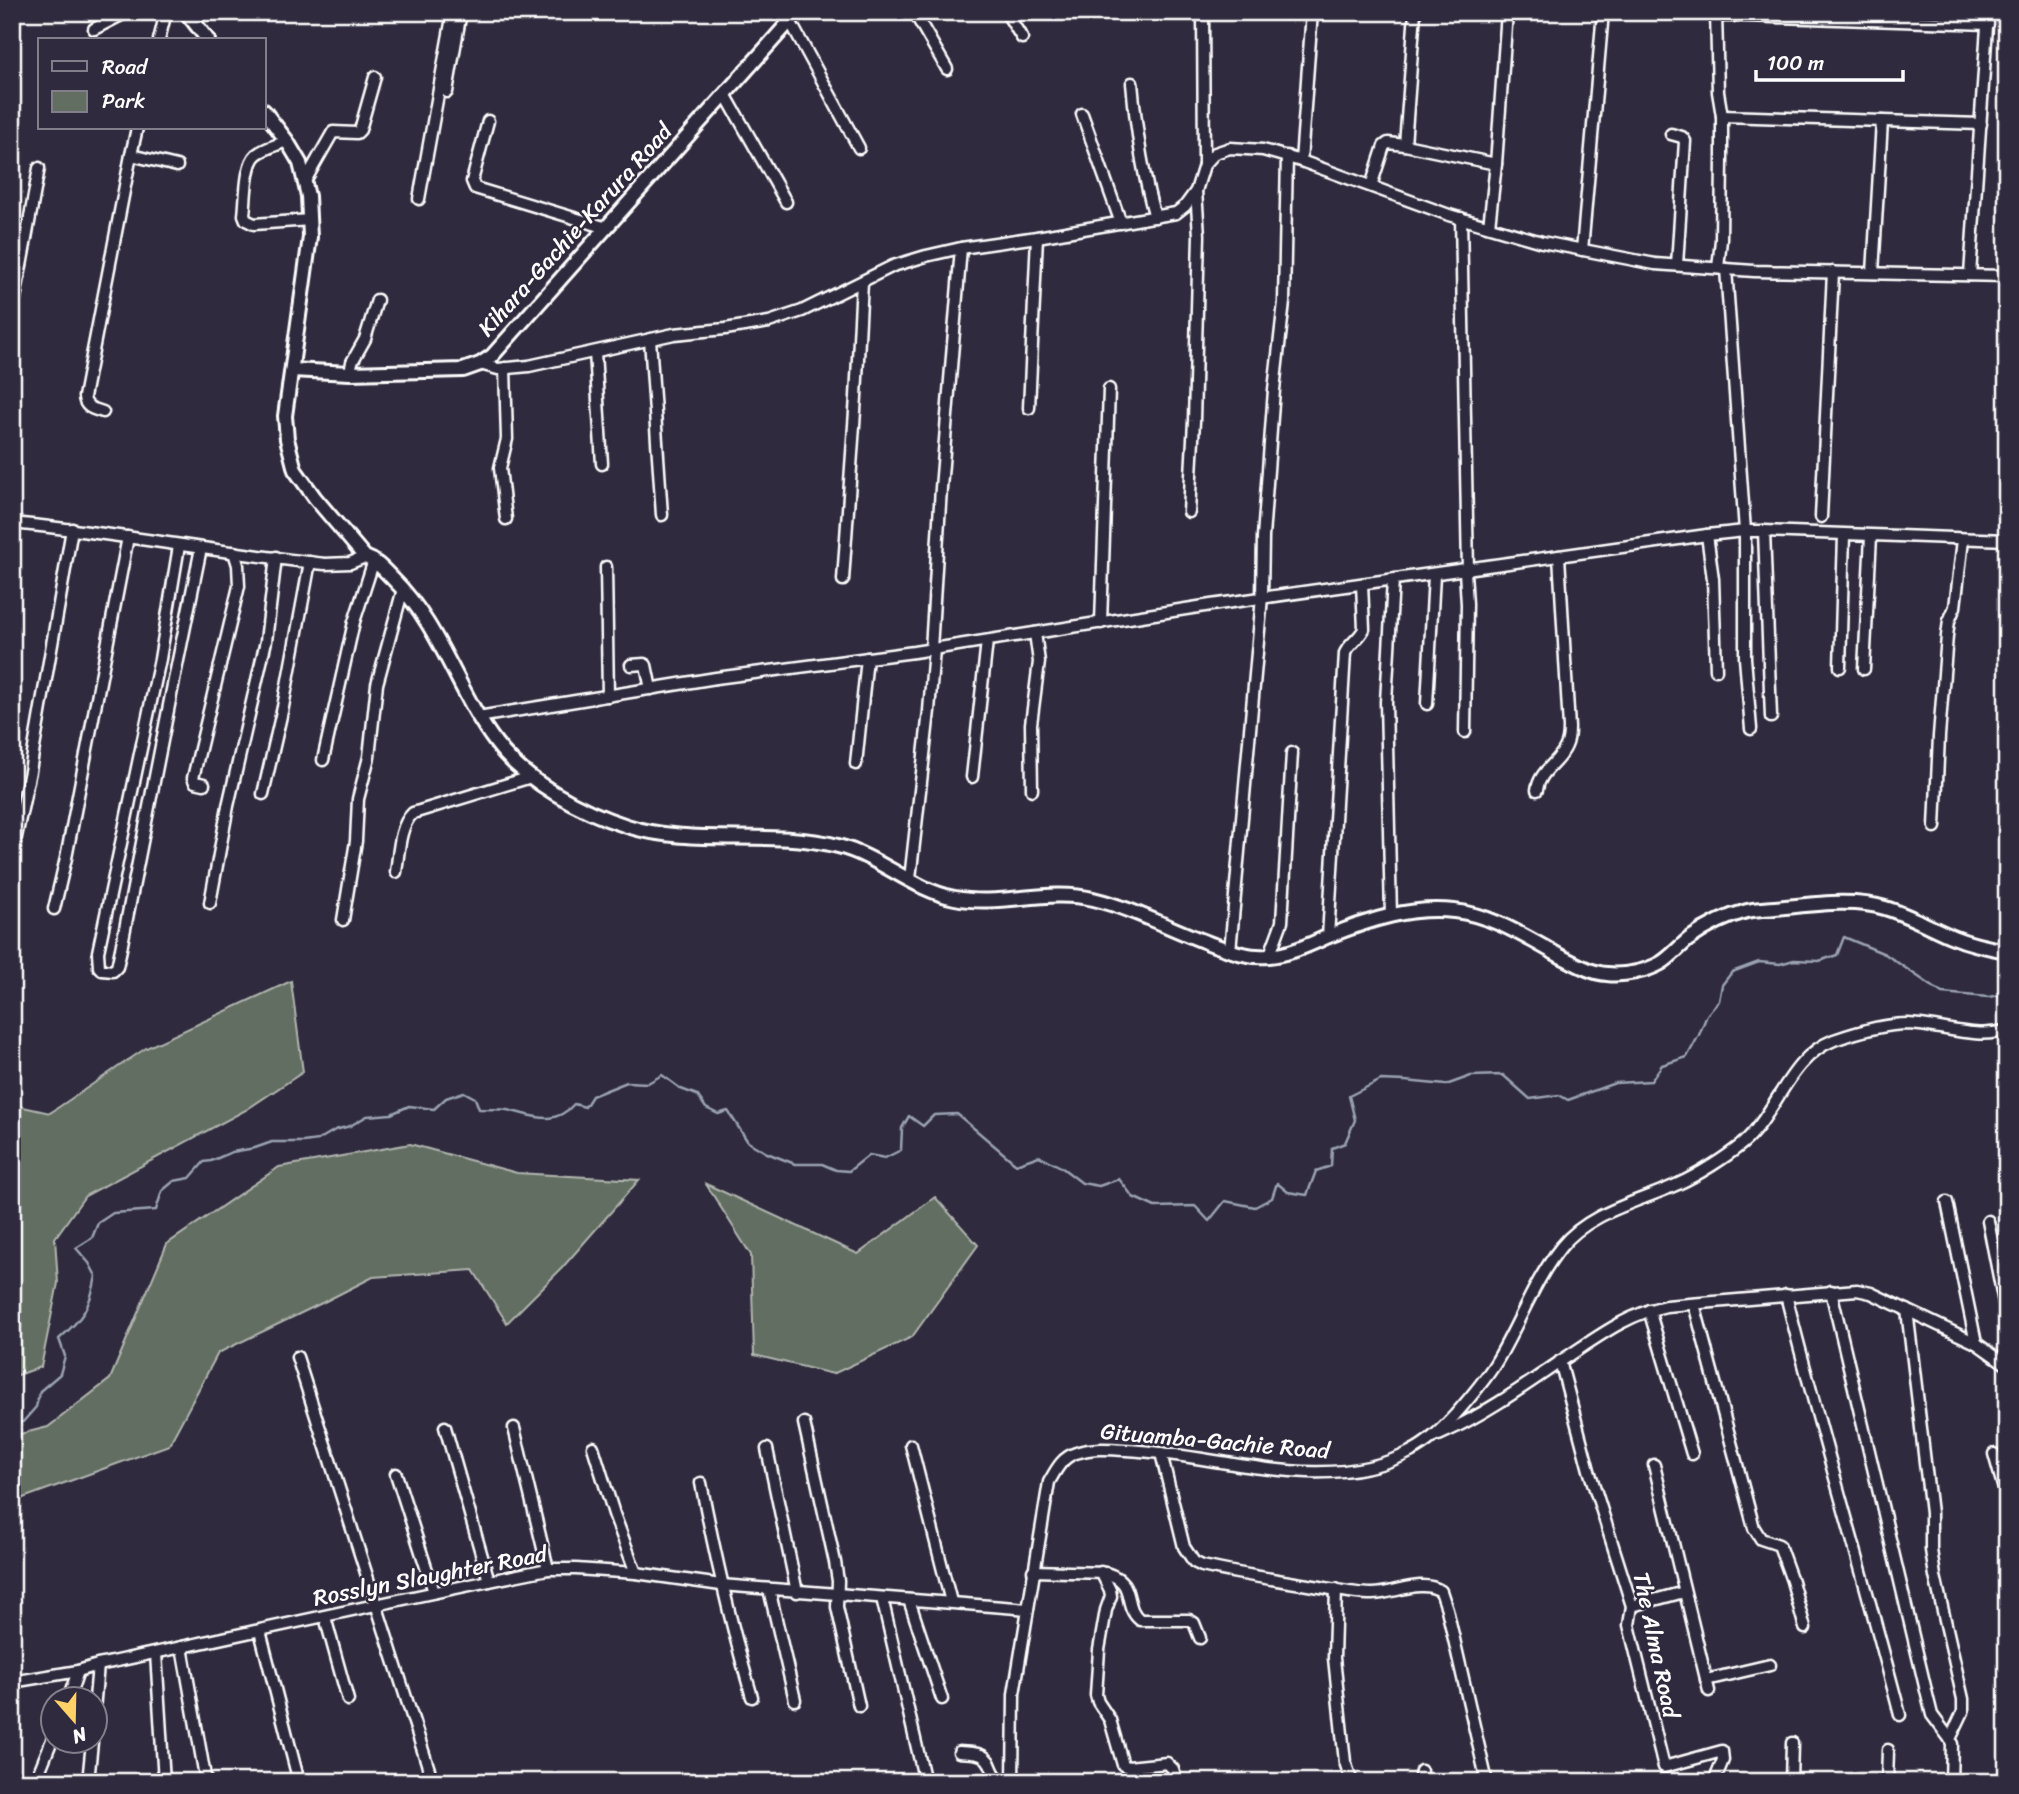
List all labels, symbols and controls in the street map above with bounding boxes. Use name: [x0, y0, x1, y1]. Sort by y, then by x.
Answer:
legend: [38, 38, 266, 130]
scale bar: [1756, 38, 1904, 82]
text: 100 m: [1767, 44, 1824, 82]
text: Road: [102, 48, 149, 86]
text: Park: [102, 82, 145, 120]
street label: Kihara-Gachie-Karura Road: [467, 112, 684, 347]
street label: Gituamba-Gachie Road: [1099, 1411, 1333, 1472]
street label: Rosslyn Slaughter Road: [310, 1533, 552, 1619]
street label: The Alma Road: [1621, 1568, 1692, 1724]
north arrow: [38, 1686, 108, 1756]
text: N: [67, 1717, 92, 1754]

